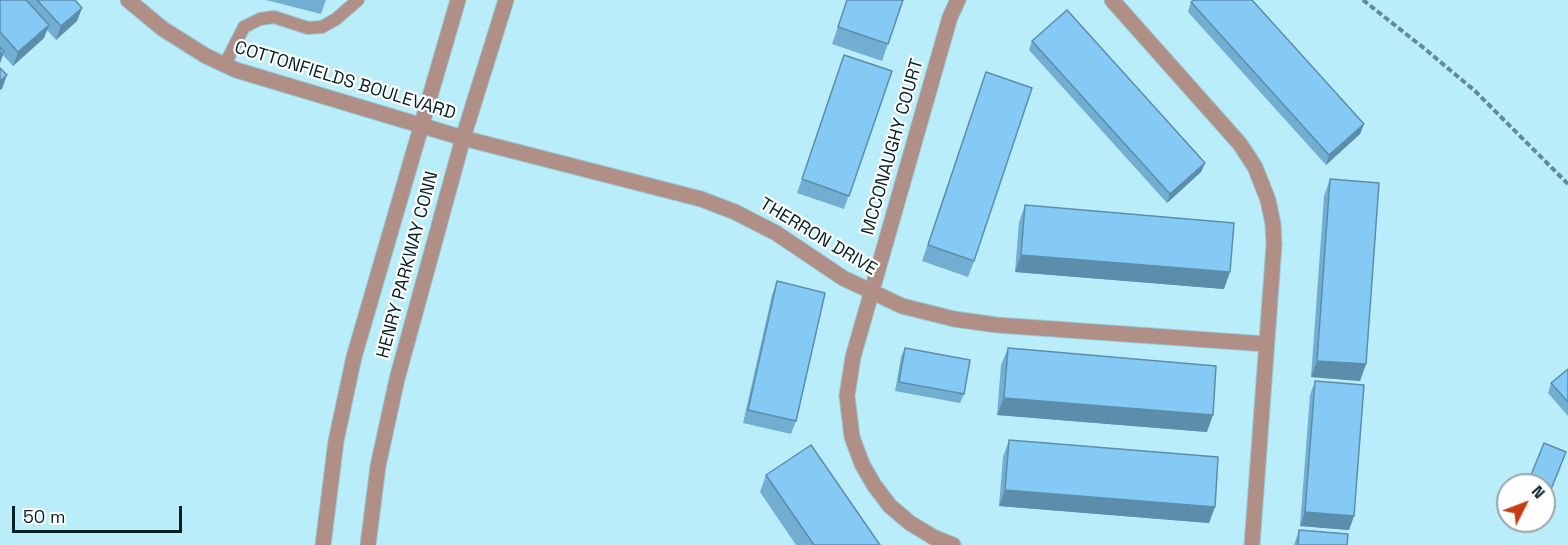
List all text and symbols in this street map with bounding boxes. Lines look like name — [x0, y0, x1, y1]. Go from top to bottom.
street label: COTTONFIELDS BOULEVARD — [232, 37, 458, 125]
street label: MCCONAUGHY COURT — [857, 56, 929, 238]
street label: HENRY PARKWAY CONN — [373, 169, 443, 361]
street label: THERRON DRIVE — [756, 194, 880, 280]
north arrow — [1496, 473, 1556, 533]
text: N — [1527, 481, 1550, 503]
scale bar — [15, 494, 184, 532]
text: 50 m — [23, 505, 65, 528]

